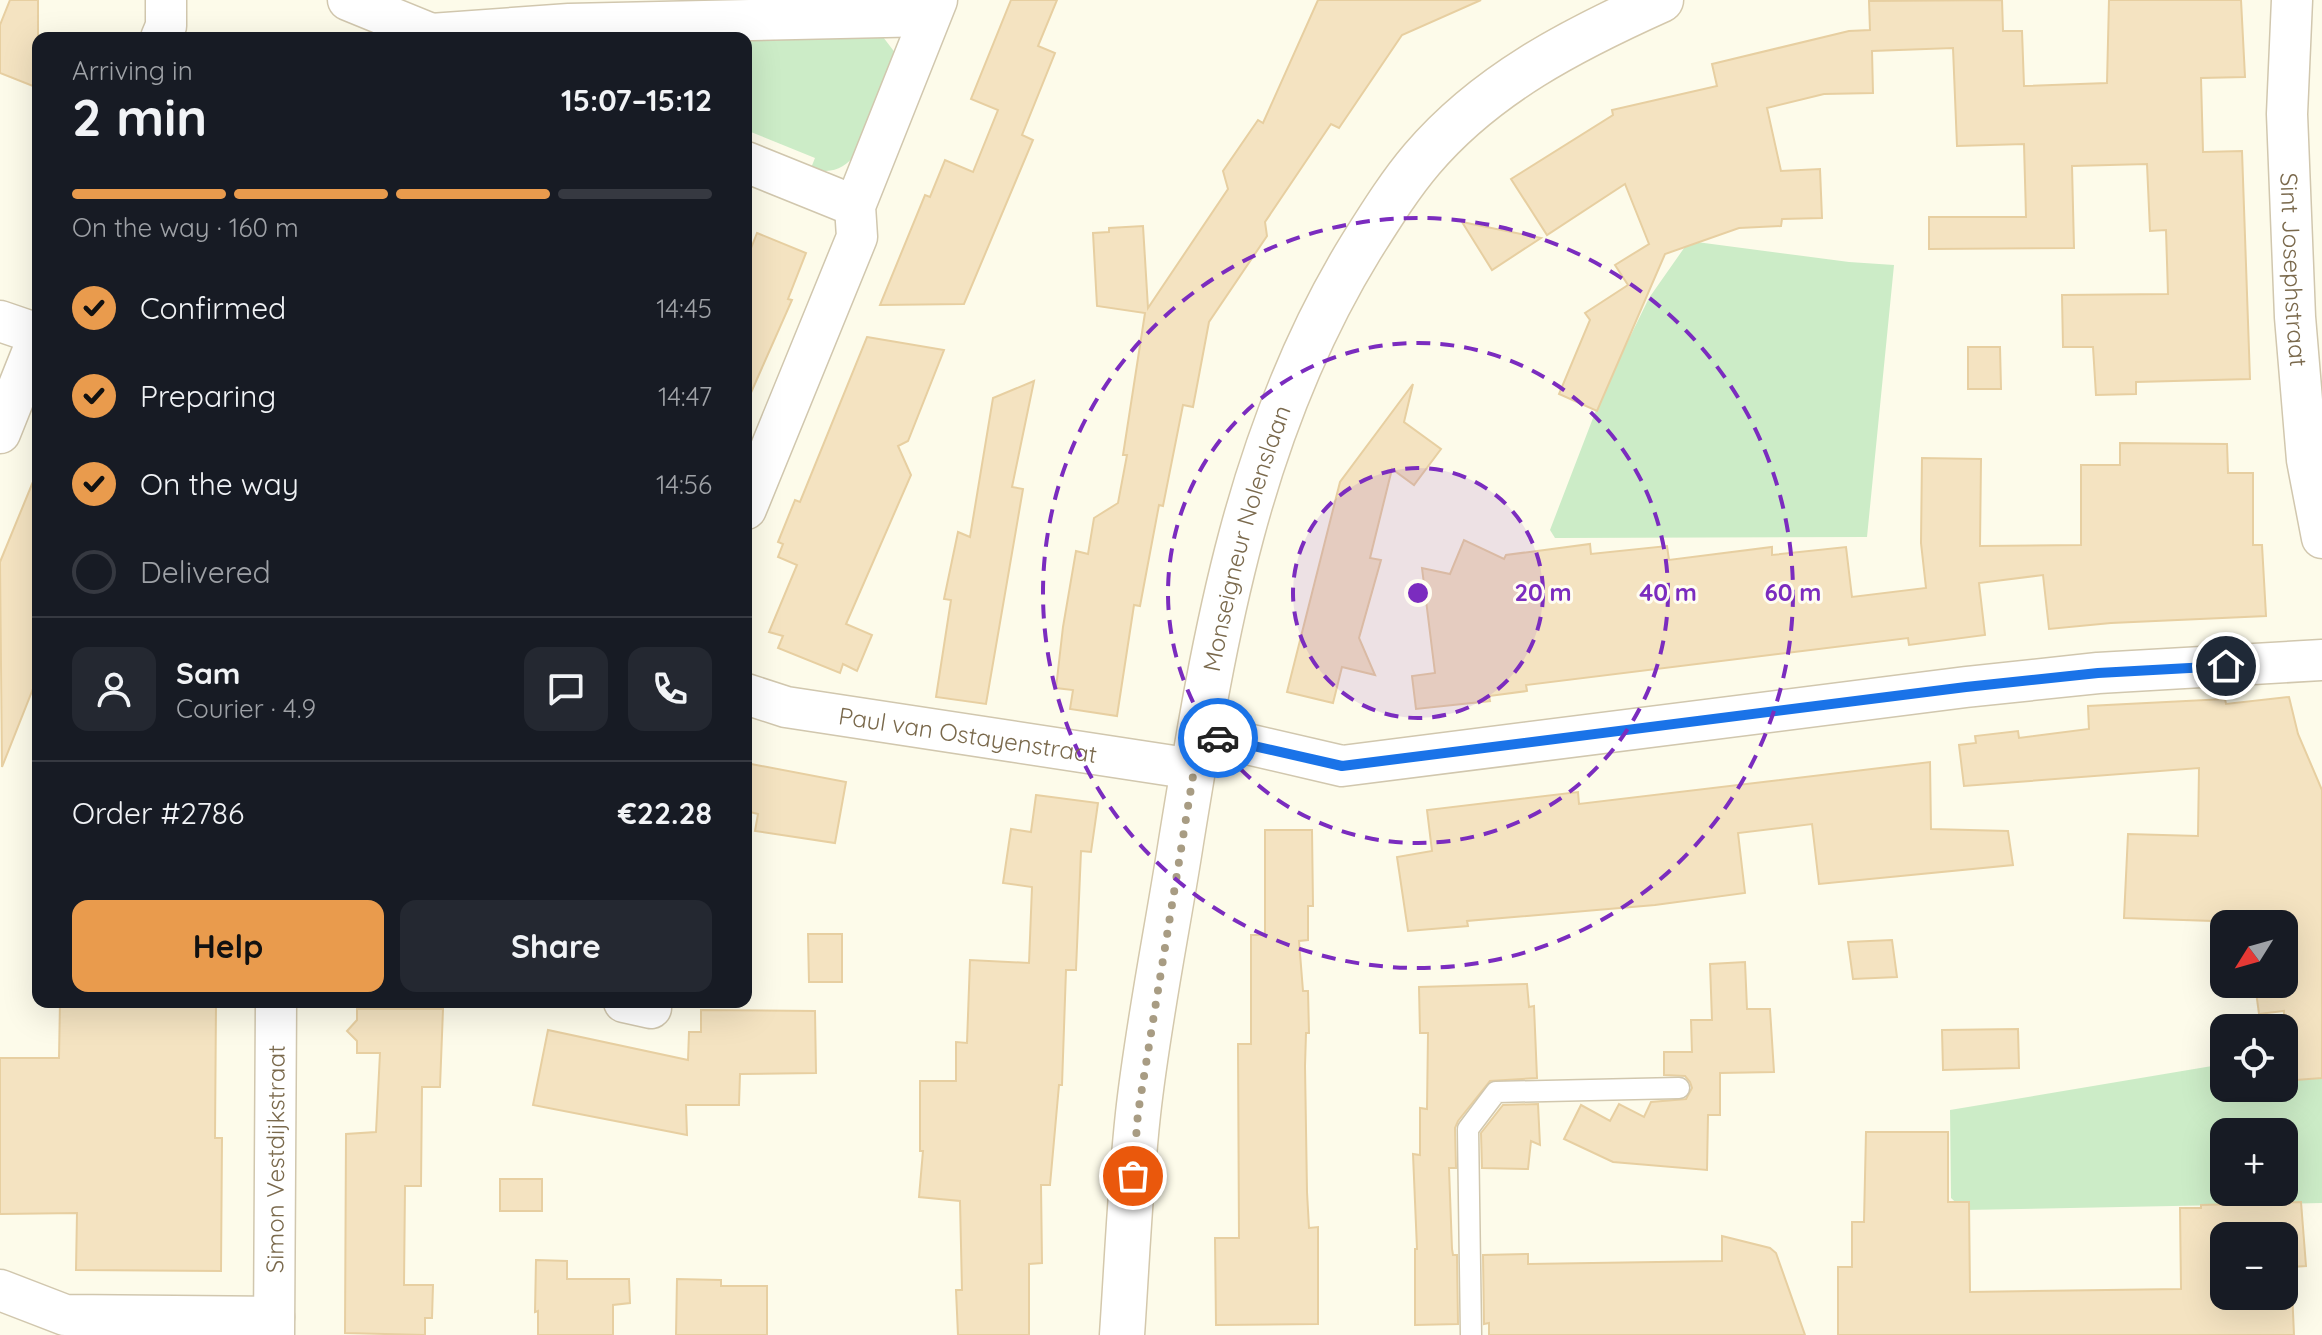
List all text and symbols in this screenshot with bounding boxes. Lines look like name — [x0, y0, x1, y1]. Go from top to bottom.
text: Arriving in — [72, 54, 193, 87]
text: 15:07–15:12 — [561, 81, 712, 119]
text: 2 min — [72, 84, 207, 149]
street label: Sint Josephstraat — [2274, 172, 2314, 368]
text: On the way · 160 m — [72, 211, 299, 244]
icon: check — [72, 286, 116, 330]
text: Confirmed — [140, 289, 286, 327]
text: 14:45 — [656, 292, 712, 325]
icon: check — [72, 374, 116, 418]
text: Preparing — [140, 377, 276, 415]
text: 14:47 — [658, 380, 712, 413]
street label: Monseigneur Nolenslaan — [1196, 401, 1297, 674]
icon: check — [72, 462, 116, 506]
text: On the way — [140, 465, 299, 503]
text: 14:56 — [656, 468, 712, 501]
text: Delivered — [140, 553, 271, 591]
text: 20 m — [1514, 577, 1572, 607]
text: 40 m — [1639, 577, 1697, 607]
text: 60 m — [1765, 577, 1821, 607]
centre of rings — [1404, 579, 1432, 607]
pin — [2192, 632, 2260, 700]
icon: home — [2204, 644, 2248, 688]
button: person — [72, 647, 156, 731]
button: chat — [524, 647, 608, 731]
button: phone — [628, 647, 712, 731]
text: Sam — [176, 654, 240, 692]
text: Courier · 4.9 — [176, 692, 316, 725]
courier — [1178, 698, 1258, 778]
street label: Paul van Ostayenstraat — [837, 700, 1099, 769]
icon: car — [1196, 716, 1240, 760]
text: Order #2786 — [72, 794, 244, 832]
text: €22.28 — [618, 794, 712, 832]
button: Help — [72, 900, 384, 992]
button: Share — [400, 900, 712, 992]
north arrow — [2210, 910, 2298, 998]
map controls — [2210, 910, 2298, 1310]
button: locate — [2210, 1014, 2298, 1102]
street label: Simon Vestdijkstraat — [259, 1045, 291, 1273]
button: + — [2210, 1118, 2298, 1206]
pin — [1099, 1142, 1167, 1210]
icon: bag — [1111, 1154, 1155, 1198]
button: − — [2210, 1222, 2298, 1310]

